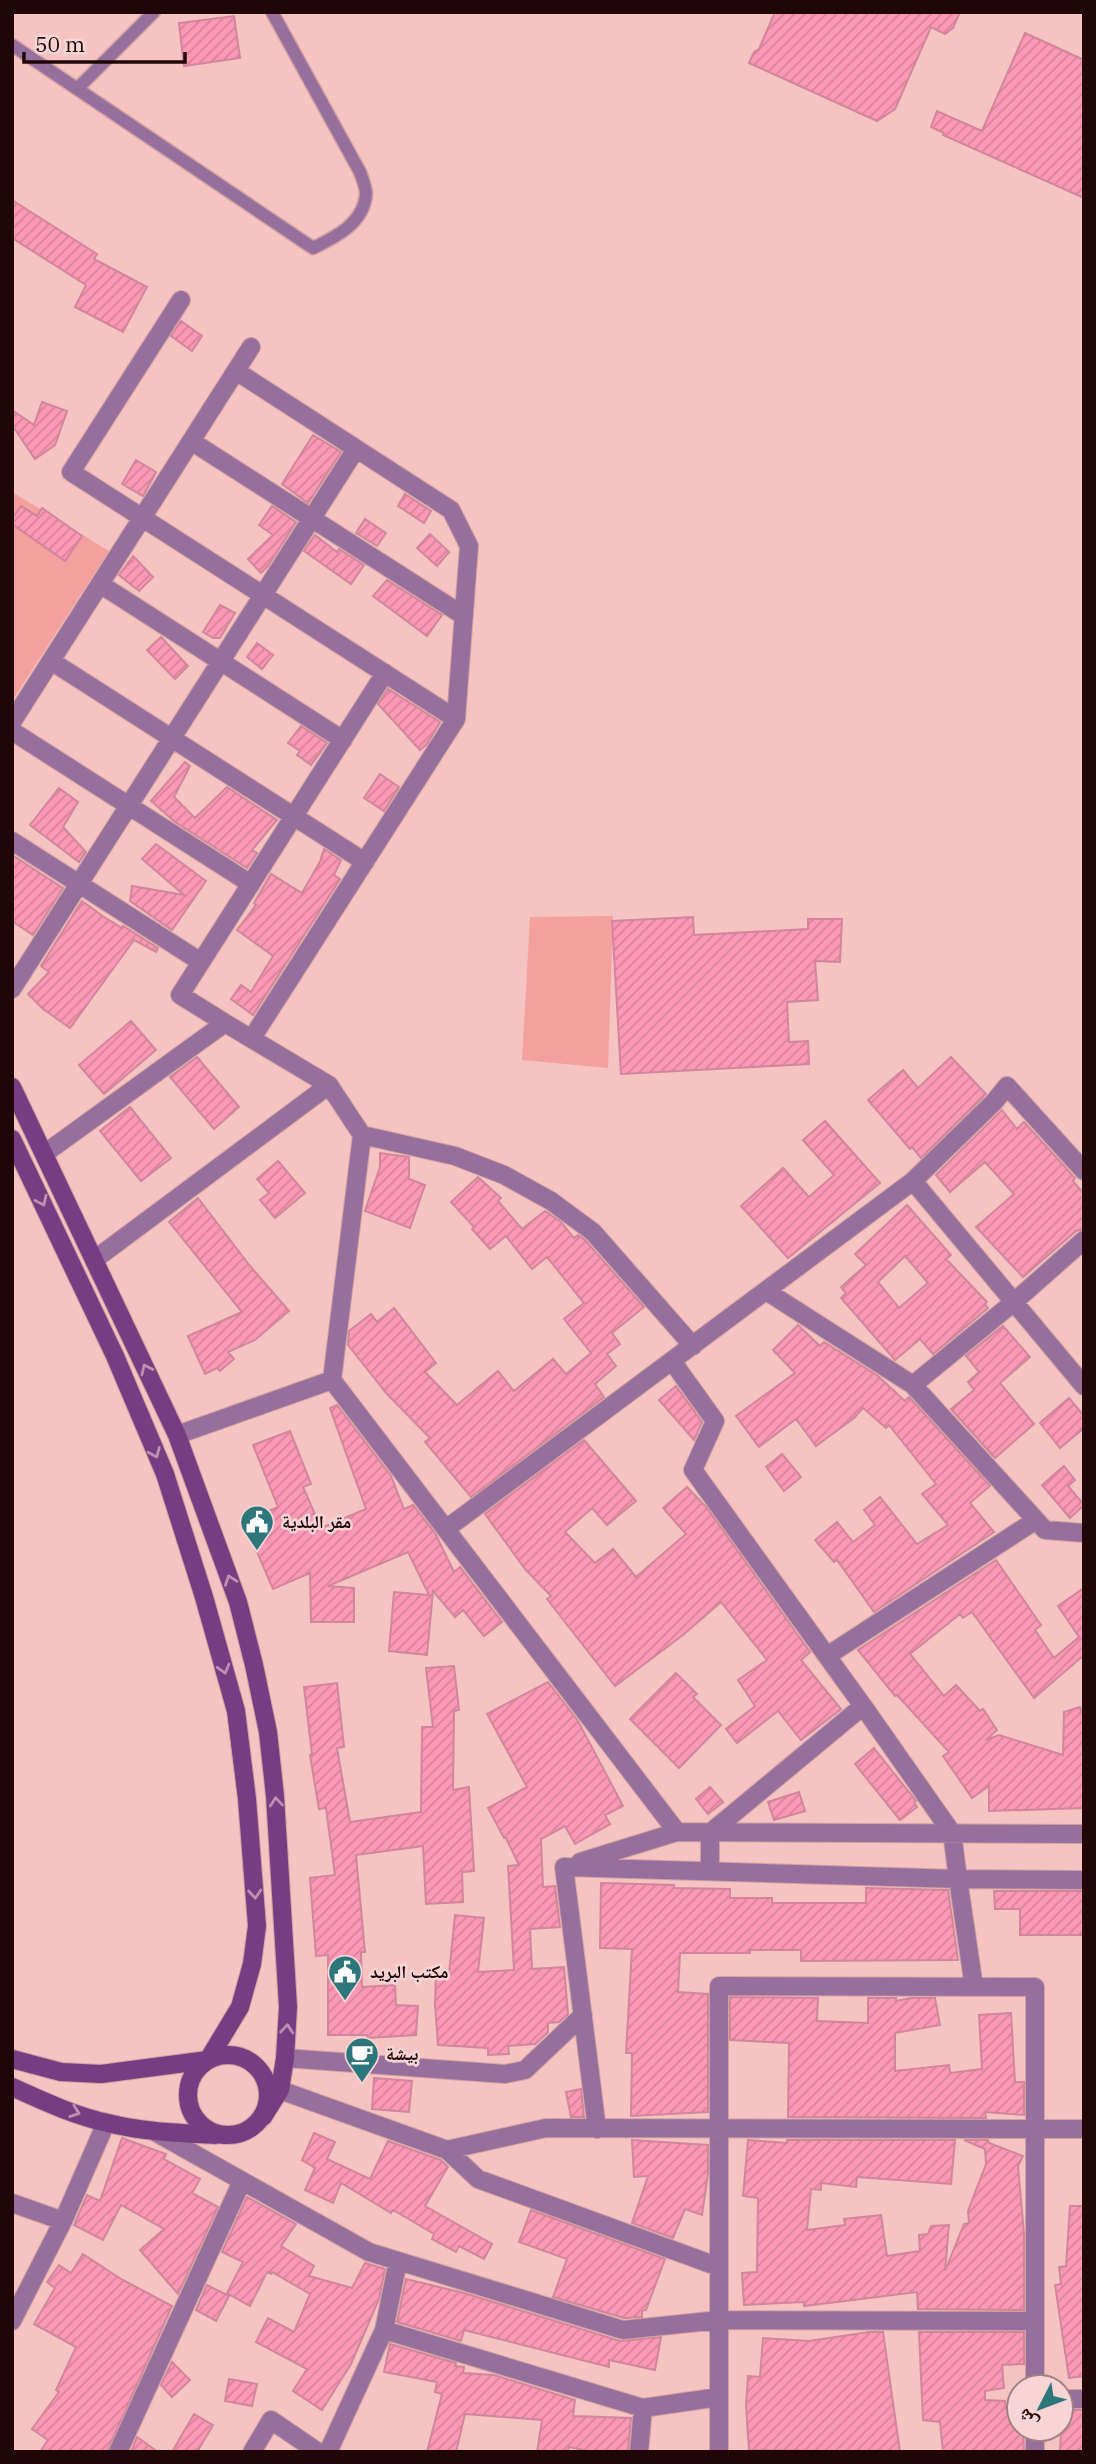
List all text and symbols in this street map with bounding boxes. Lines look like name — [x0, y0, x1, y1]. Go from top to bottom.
scale bar — [24, 21, 186, 65]
text: 50 m — [35, 30, 85, 58]
one-way arrow — [33, 1194, 47, 1206]
one-way arrow — [140, 1364, 154, 1376]
one-way arrow — [147, 1446, 161, 1458]
public building icon: مقر البلدية — [238, 1503, 276, 1552]
place label: مقر البلدية — [282, 1510, 351, 1533]
one-way arrow — [224, 1574, 238, 1586]
one-way arrow — [216, 1663, 231, 1675]
one-way arrow — [269, 1796, 284, 1807]
one-way arrow — [247, 1889, 262, 1900]
public building icon: مكتب البريد — [326, 1953, 364, 2002]
place label: مكتب البريد — [370, 1960, 449, 1983]
one-way arrow — [279, 2023, 294, 2034]
cafe icon: بيشة — [343, 2035, 381, 2084]
place label: بيشة — [386, 2042, 418, 2065]
one-way arrow — [69, 2104, 81, 2118]
north arrow — [1005, 2373, 1075, 2443]
text: ش — [1012, 2404, 1043, 2435]

